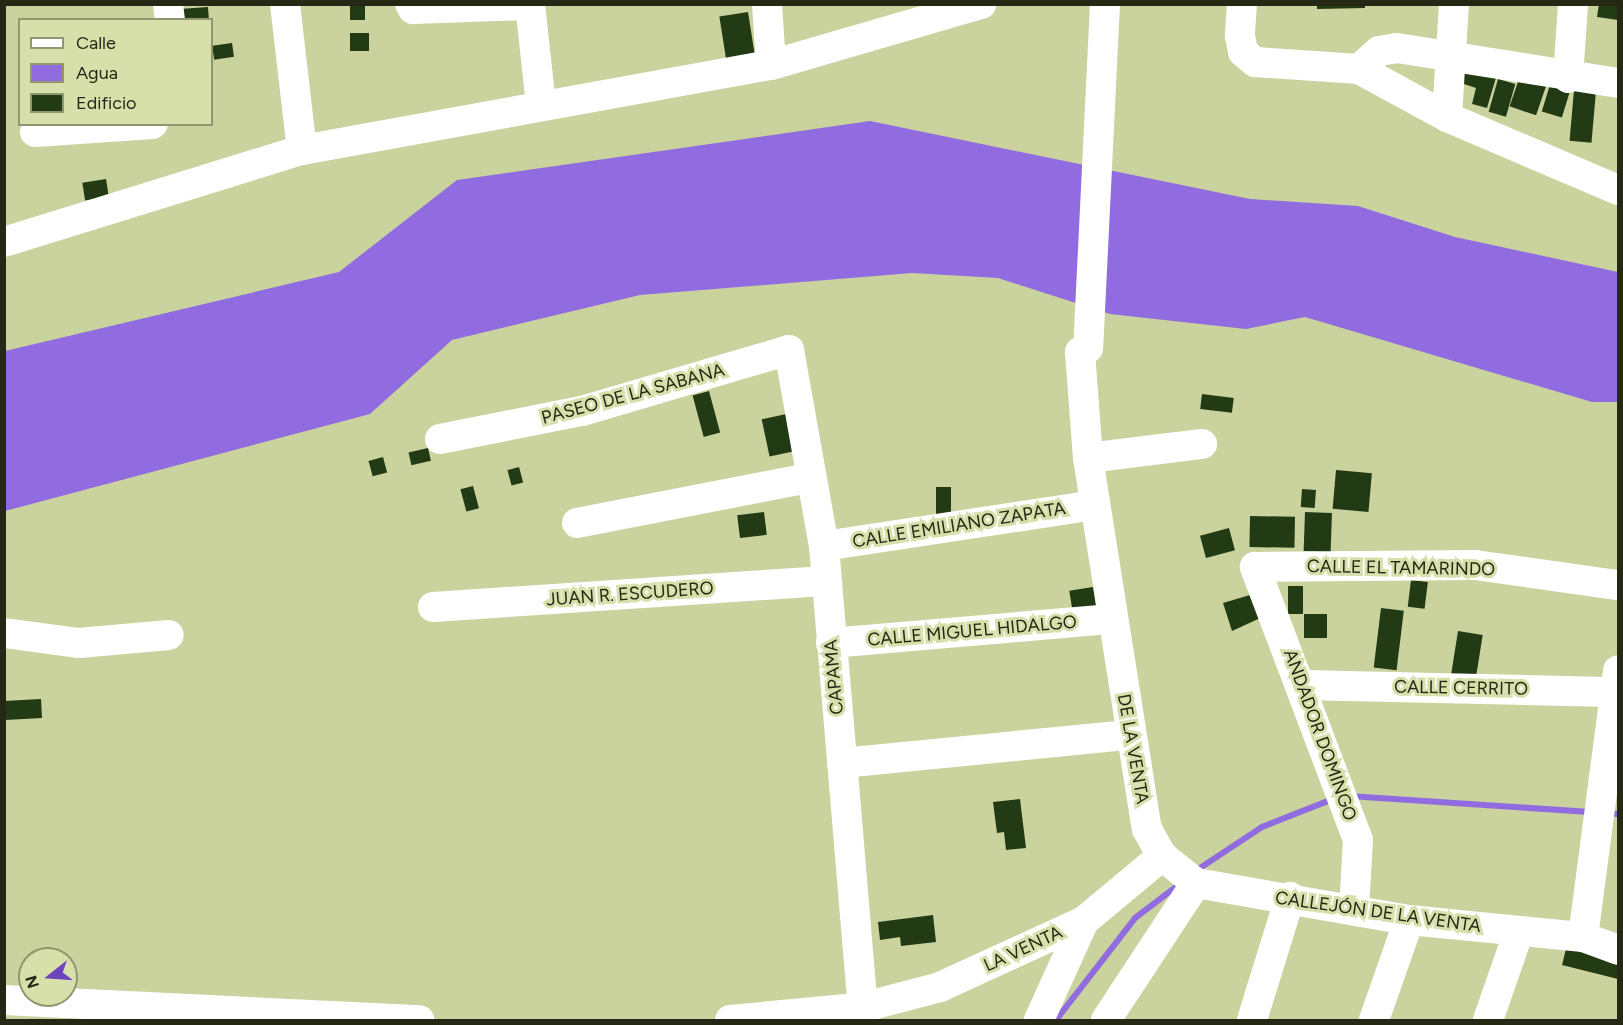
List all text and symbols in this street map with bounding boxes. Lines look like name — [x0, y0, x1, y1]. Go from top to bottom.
legend — [18, 18, 213, 126]
text: Calle — [76, 32, 116, 54]
text: Agua — [76, 62, 118, 84]
text: Edificio — [76, 92, 137, 114]
street label: PASEO DE LA SABANA — [539, 359, 727, 429]
street label: CALLE EMILIANO ZAPATA — [851, 497, 1067, 553]
street label: CALLE EL TAMARINDO — [1307, 556, 1495, 580]
street label: JUAN R. ESCUDERO — [546, 577, 714, 611]
street label: CALLE MIGUEL HIDALGO — [866, 611, 1078, 651]
street label: CAPAMA — [820, 639, 848, 715]
street label: ANDADOR DOMINGO — [1279, 646, 1361, 824]
street label: CALLE CERRITO — [1394, 676, 1528, 700]
street label: DE LA VENTA — [1113, 692, 1153, 806]
street label: CALLEJÓN DE LA VENTA — [1274, 887, 1482, 937]
street label: LA VENTA — [980, 921, 1066, 977]
north arrow — [18, 947, 78, 1007]
text: N — [21, 973, 43, 991]

